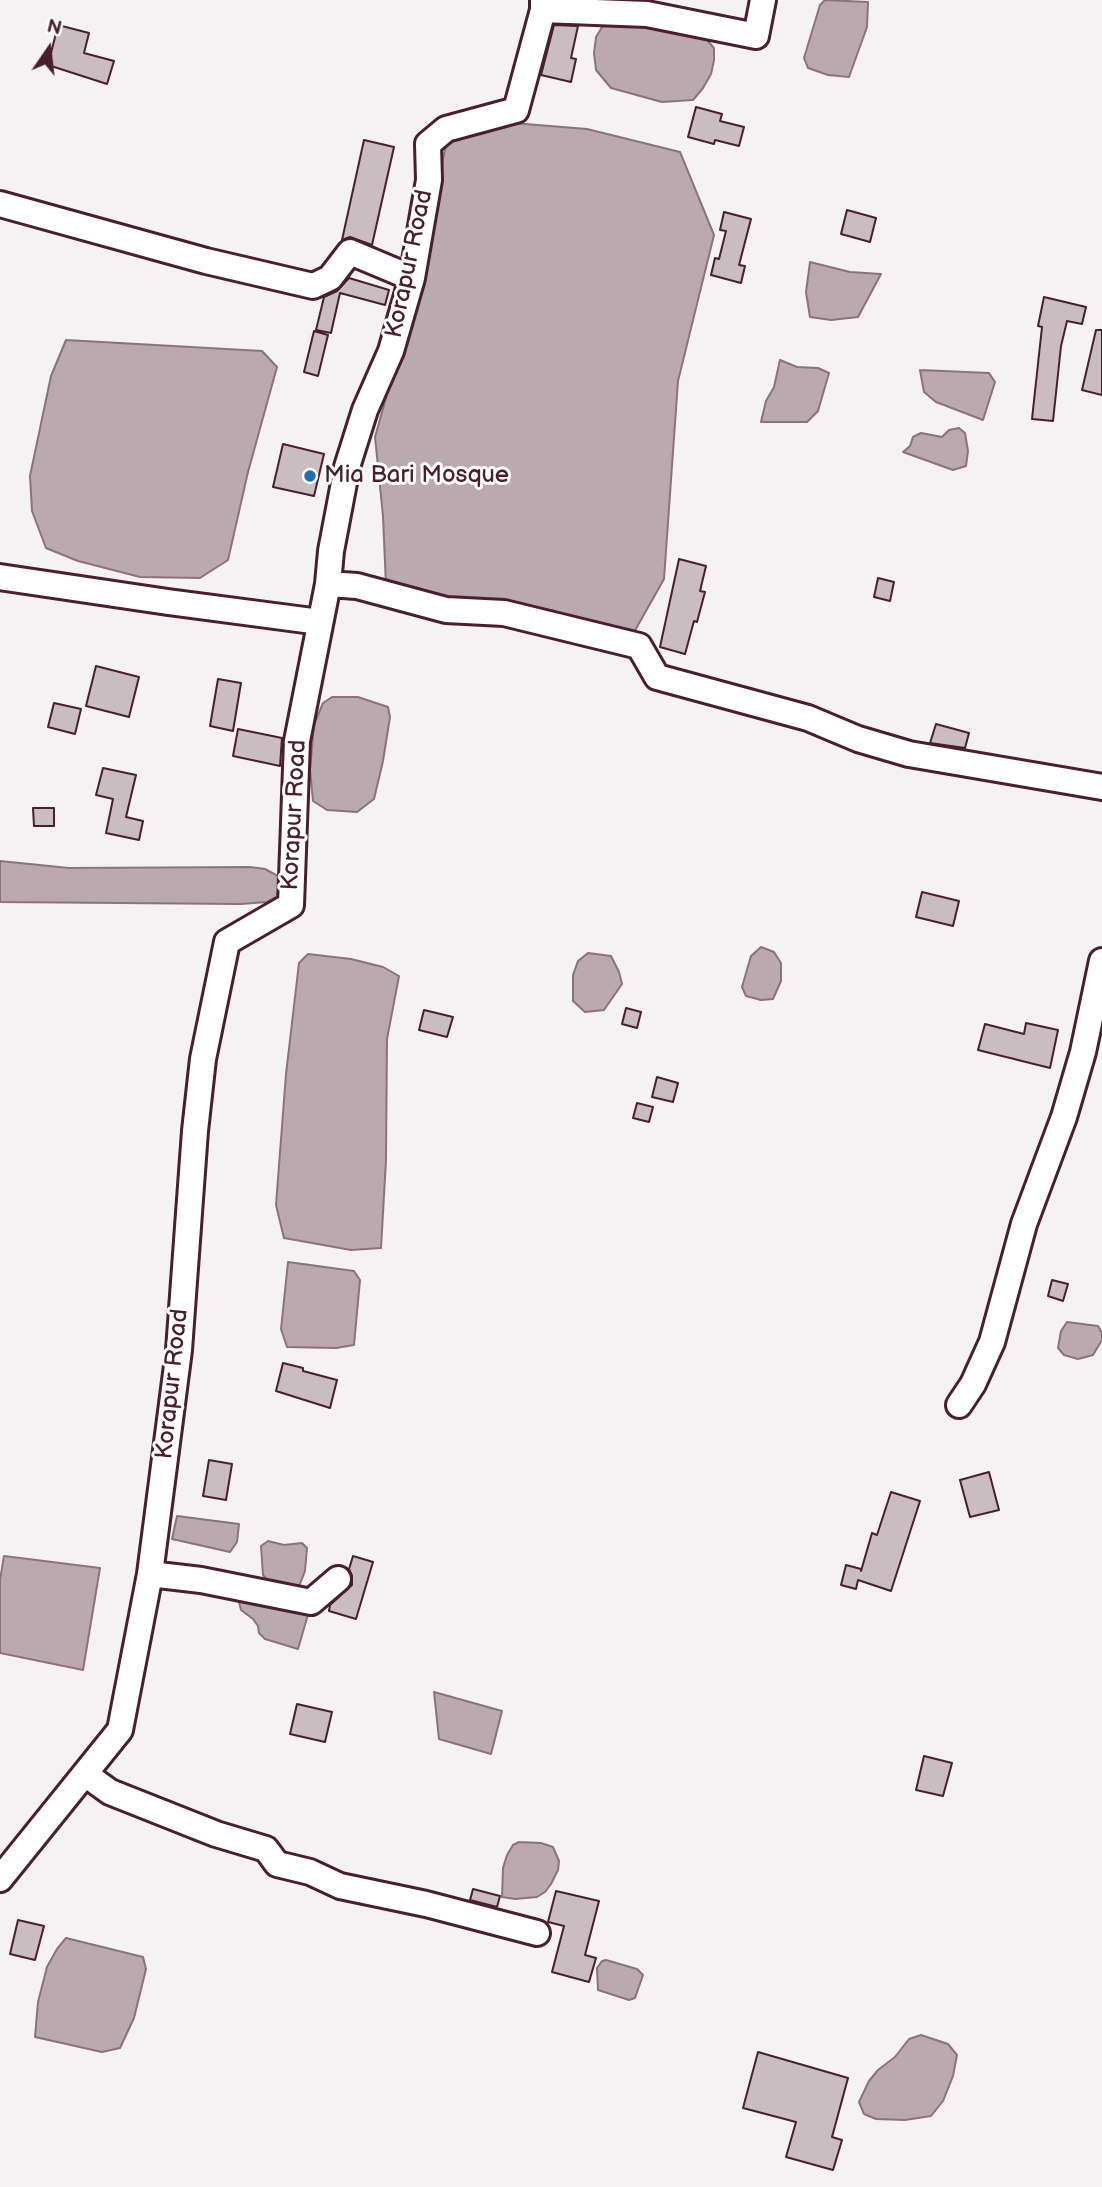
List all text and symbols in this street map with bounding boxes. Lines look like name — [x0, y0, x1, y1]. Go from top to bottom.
north arrow — [14, 14, 84, 84]
text: N — [44, 15, 64, 41]
street label: Korapur Road — [380, 187, 440, 341]
place label: Mia Bari Mosque — [324, 462, 509, 490]
marker: Mia Bari Mosque — [302, 468, 318, 484]
street label: Korapur Road — [277, 739, 313, 891]
street label: Korapur Road — [151, 1307, 195, 1461]

